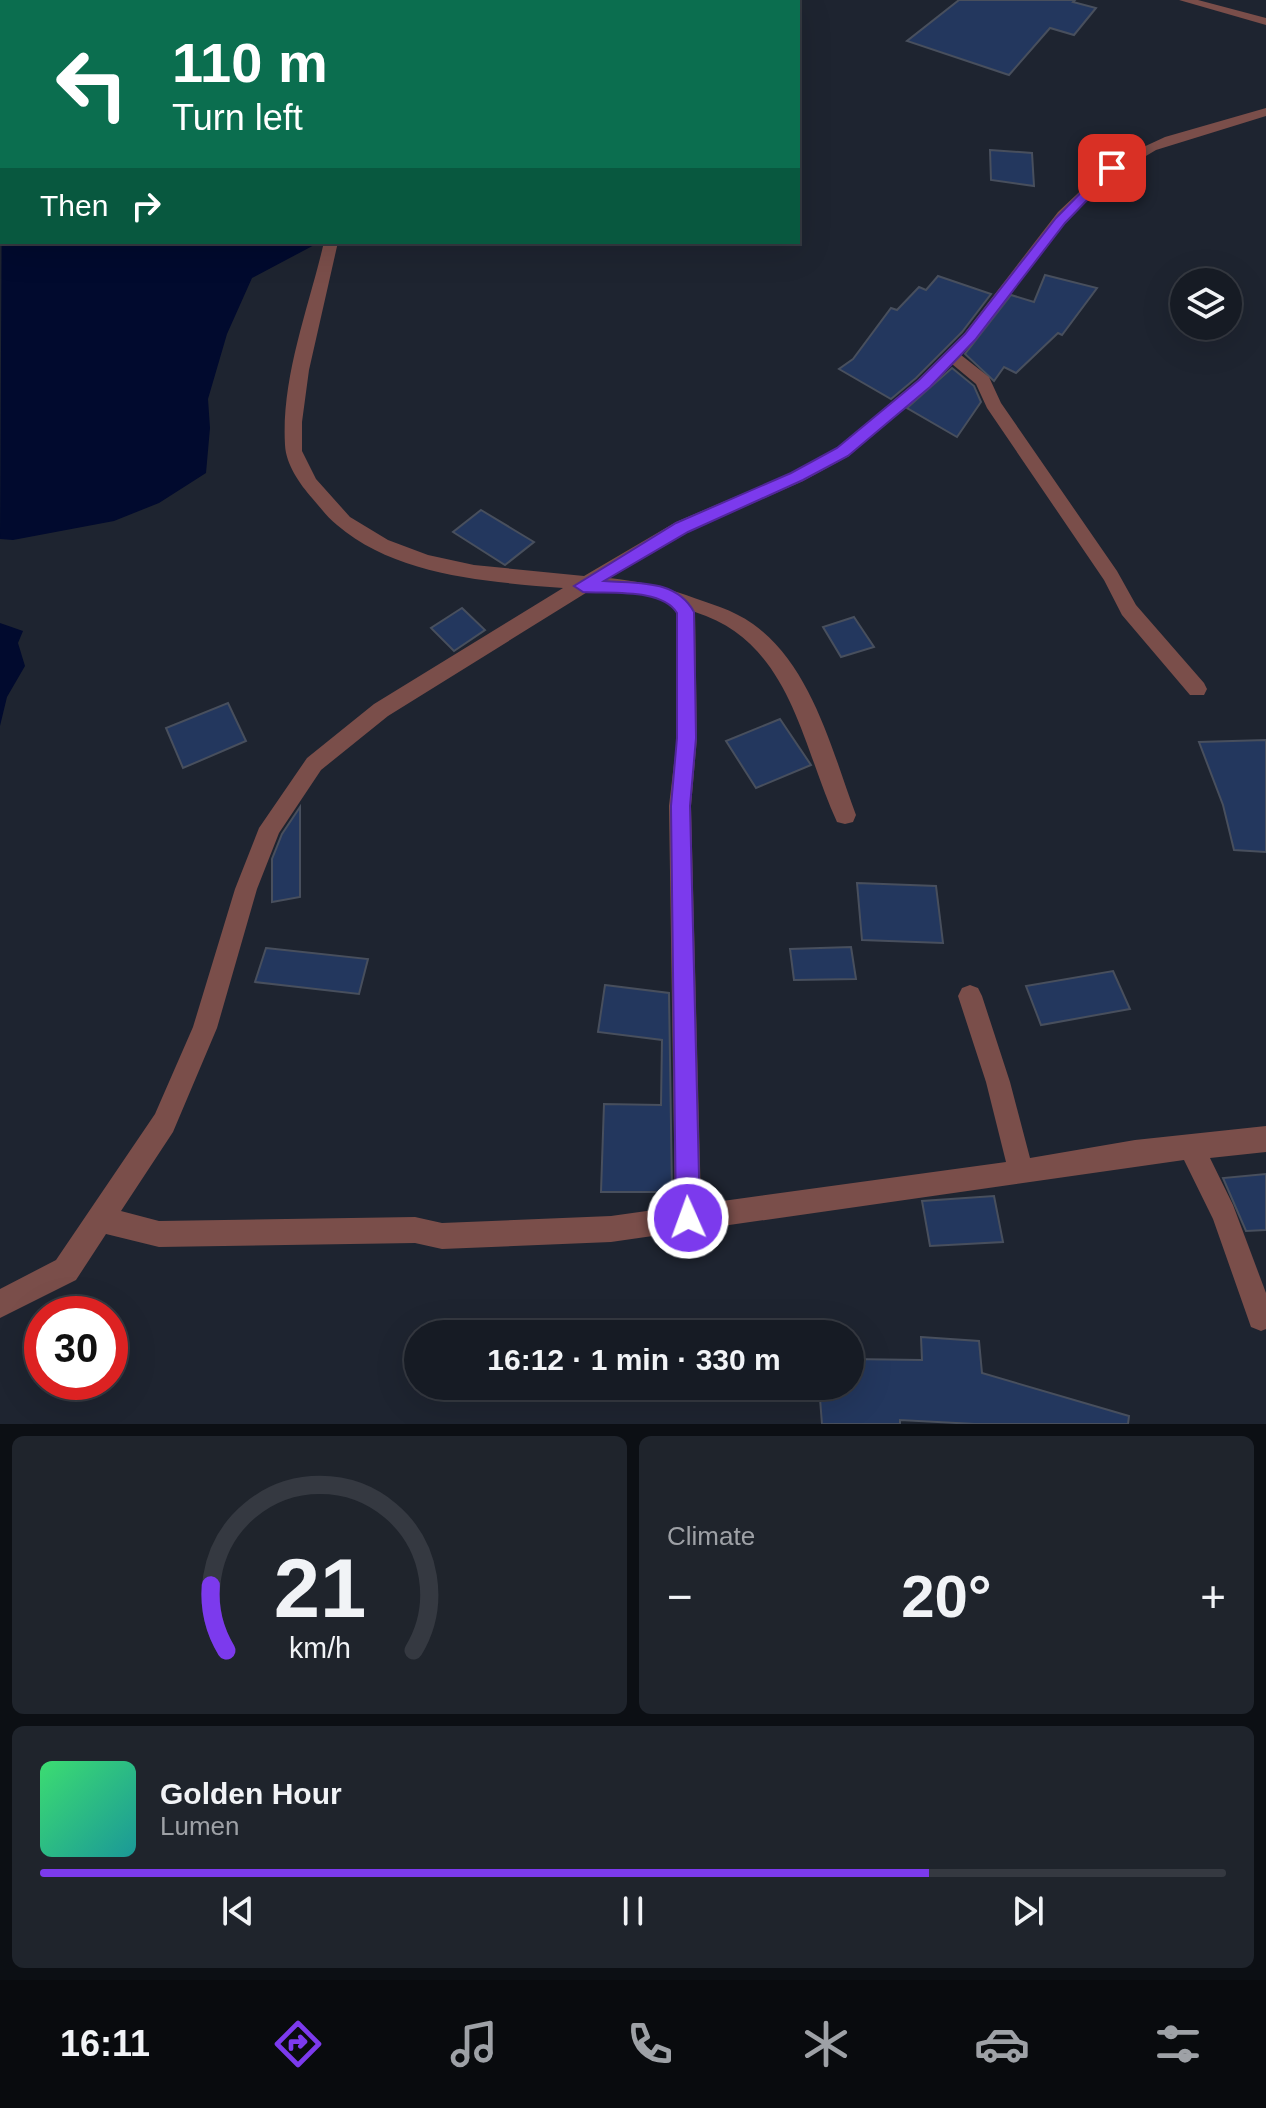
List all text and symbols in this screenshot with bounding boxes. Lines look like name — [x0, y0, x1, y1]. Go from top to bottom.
text: 110 m — [172, 31, 328, 94]
icon: left — [40, 32, 144, 136]
text: Turn left — [172, 97, 303, 138]
pin — [1078, 134, 1146, 202]
icon: arrive — [1090, 146, 1134, 190]
icon: right — [124, 184, 168, 228]
text: Then — [40, 189, 108, 222]
map controls — [1170, 268, 1242, 340]
button: layers — [1170, 268, 1242, 340]
position arrow — [646, 1176, 730, 1260]
speed limit sign: 30 — [24, 1296, 128, 1400]
text: 16:12 · 1 min · 330 m — [487, 1343, 781, 1376]
text: Climate — [667, 1521, 755, 1551]
text: 21 — [273, 1542, 366, 1635]
text: 20° — [901, 1563, 992, 1630]
text: − — [667, 1572, 693, 1621]
text: + — [1200, 1572, 1226, 1621]
text: km/h — [289, 1632, 350, 1664]
text: Golden Hour — [160, 1777, 342, 1810]
text: Lumen — [160, 1811, 240, 1841]
icon: previous — [216, 1889, 260, 1933]
icon: pause — [611, 1889, 655, 1933]
icon: next — [1006, 1889, 1050, 1933]
icon: directions — [270, 2016, 326, 2072]
icon: music — [446, 2016, 502, 2072]
icon: phone — [622, 2016, 678, 2072]
icon: climate — [798, 2016, 854, 2072]
icon: car — [974, 2016, 1030, 2072]
icon: filters — [1150, 2016, 1206, 2072]
text: 16:11 — [60, 2023, 150, 2064]

